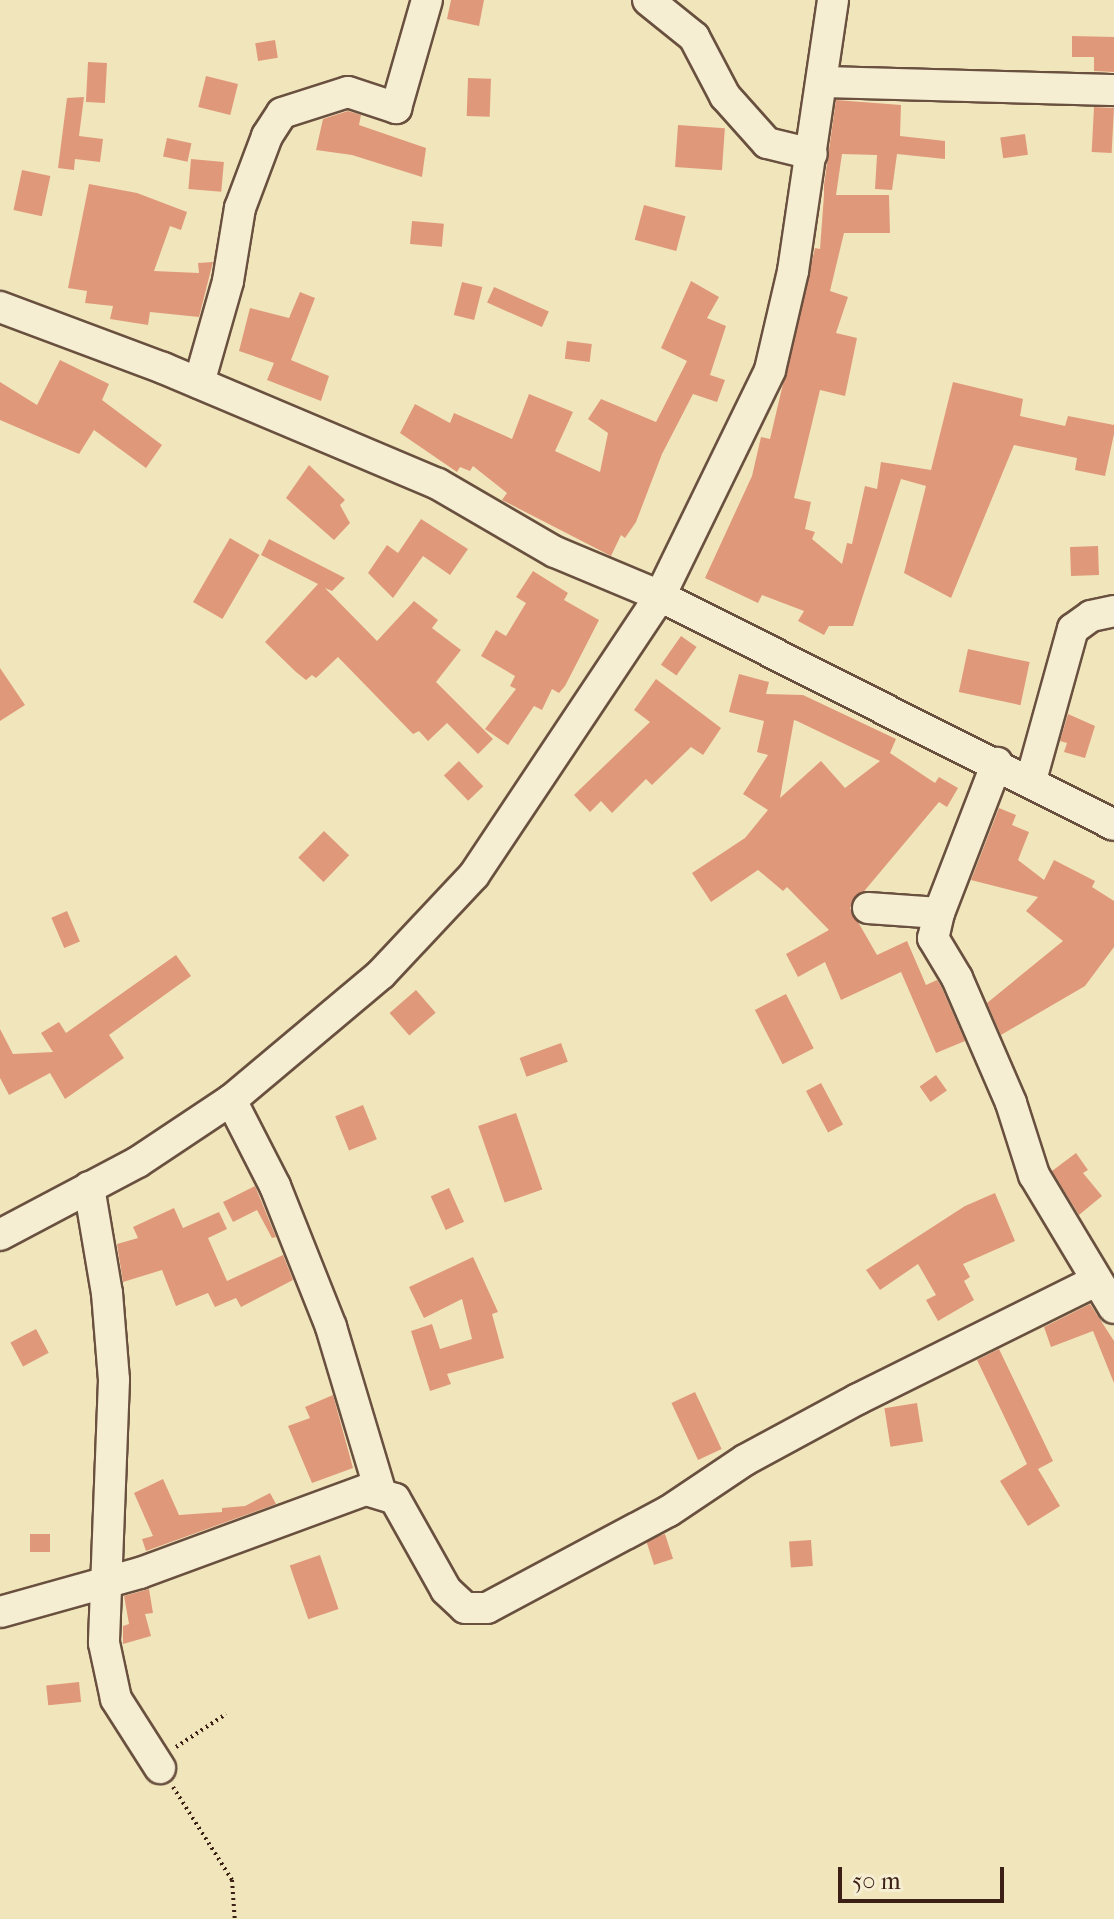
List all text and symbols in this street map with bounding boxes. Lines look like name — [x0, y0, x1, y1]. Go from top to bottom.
scale bar — [842, 1851, 1008, 1901]
text: 50 m — [852, 1867, 901, 1895]

